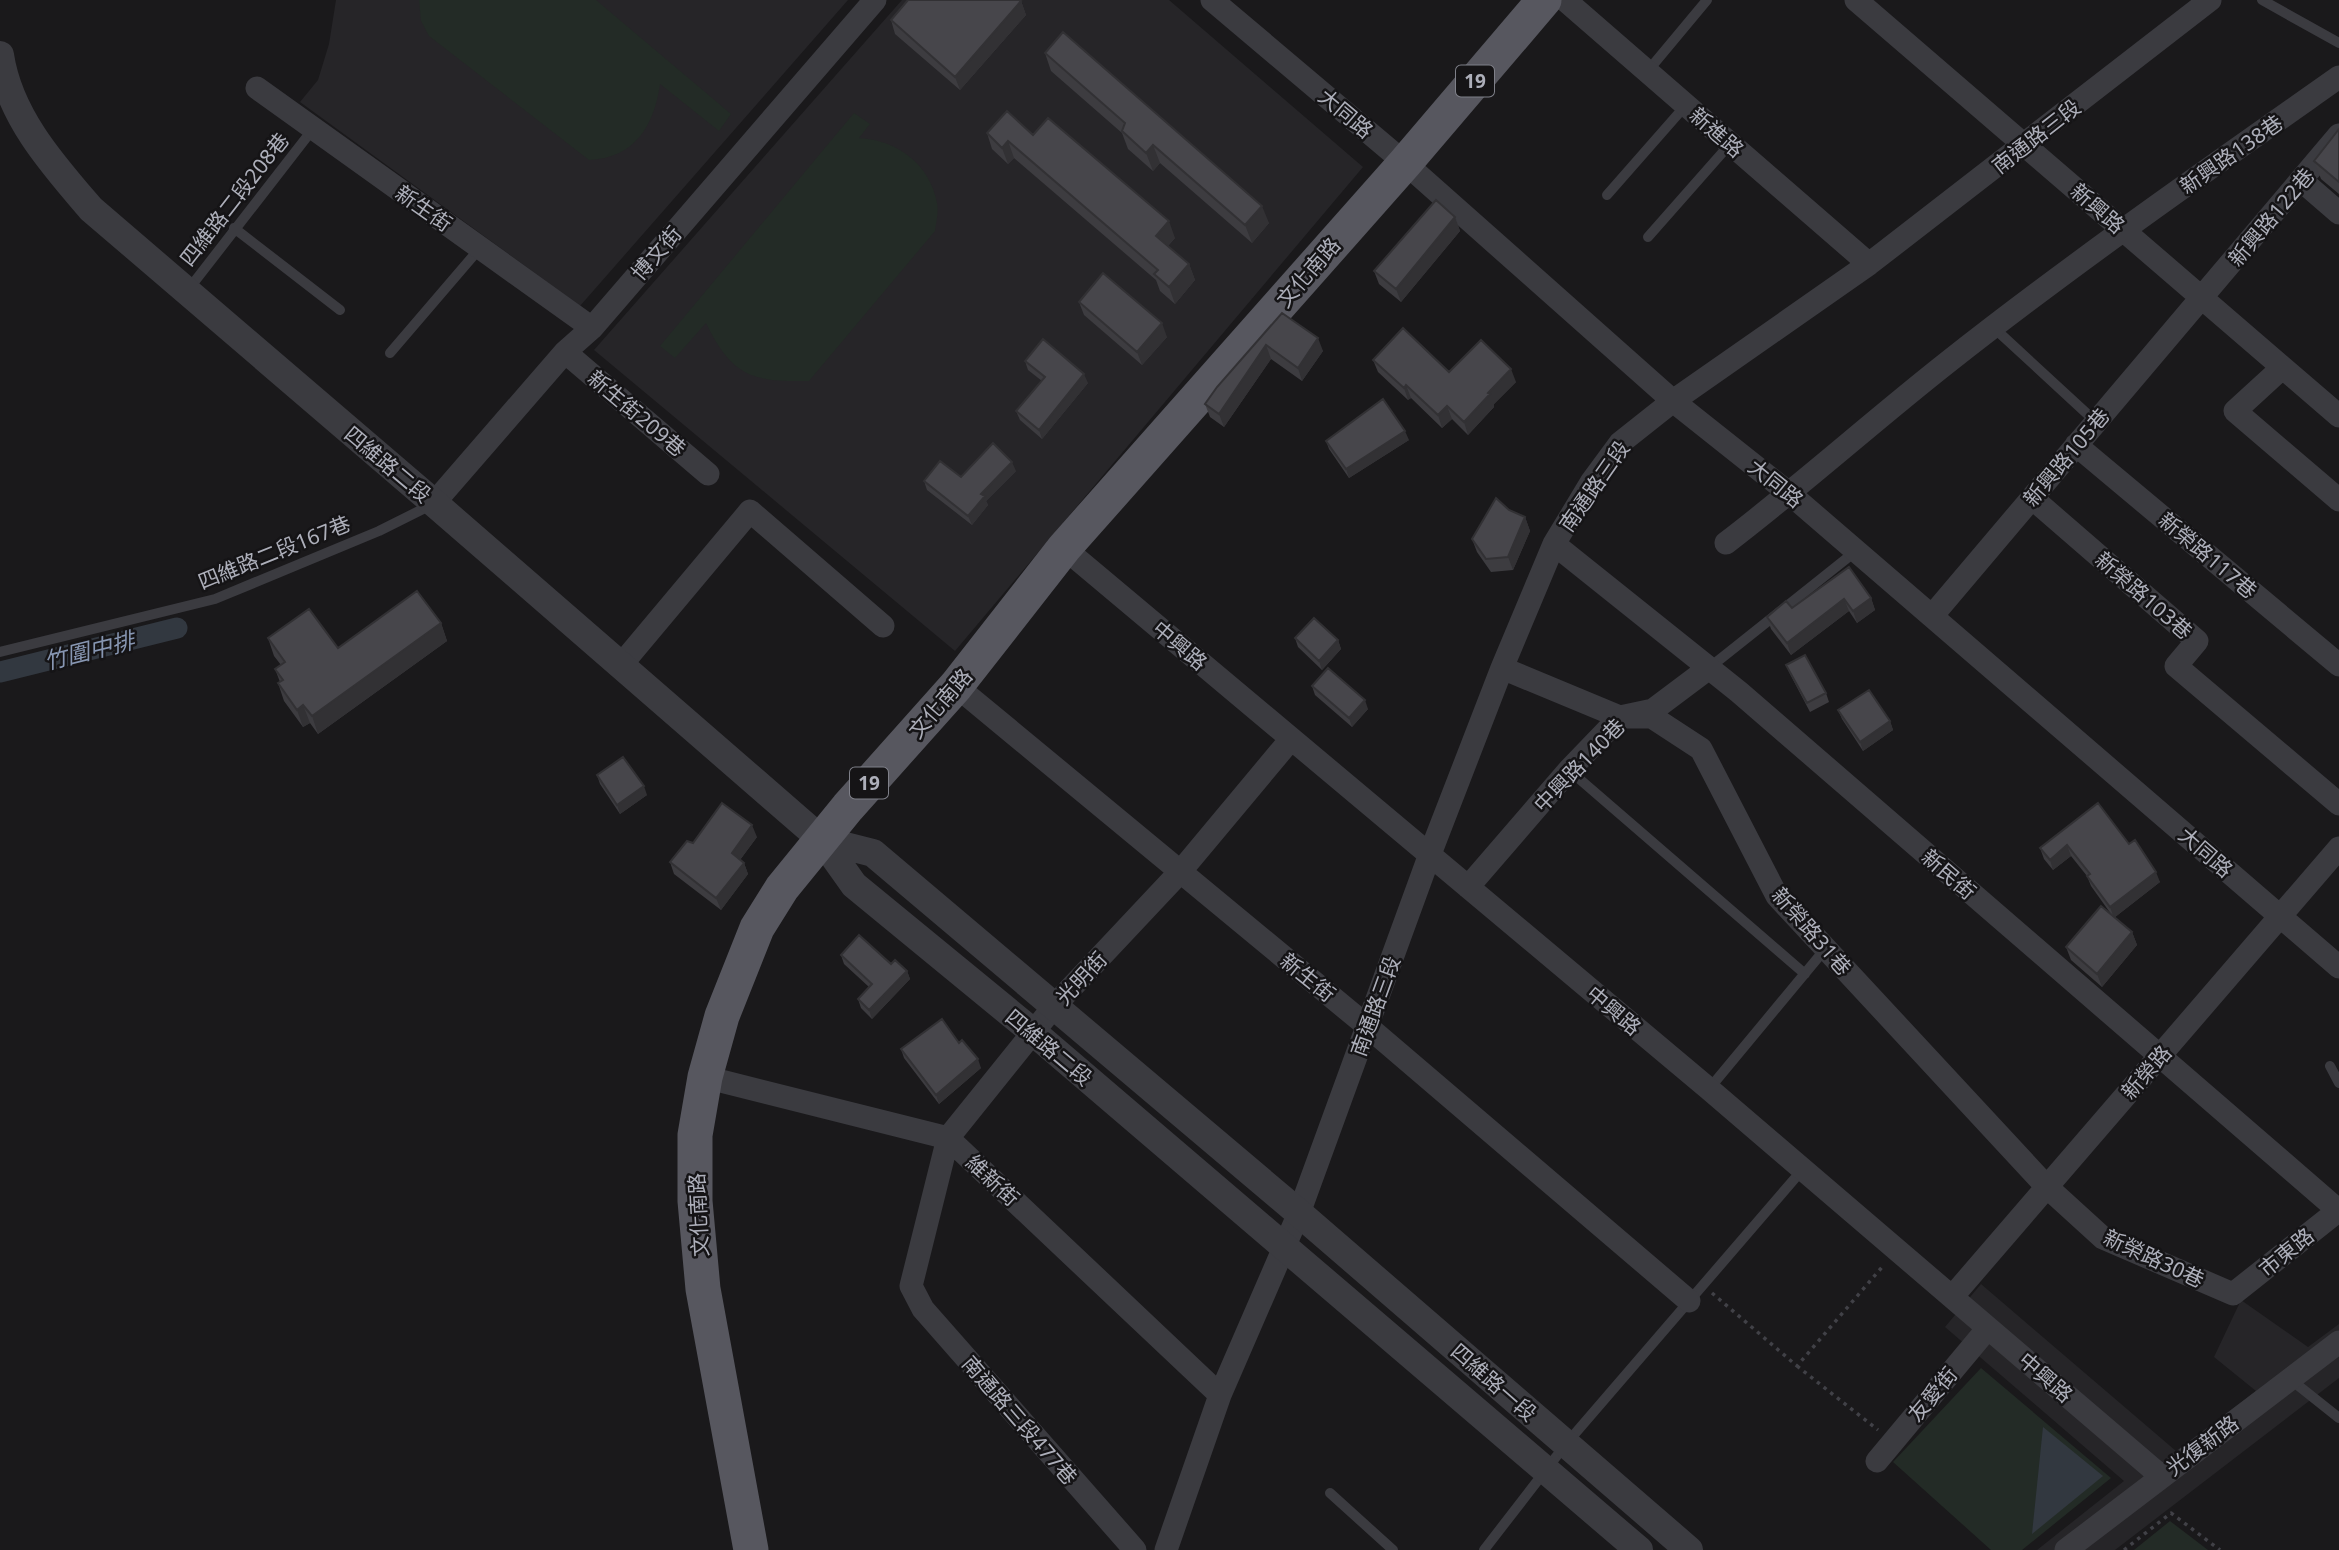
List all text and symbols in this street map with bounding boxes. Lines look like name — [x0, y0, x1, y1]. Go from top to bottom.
road number: 19 — [1456, 66, 1494, 96]
street label: 大同路 — [1313, 82, 1379, 144]
street label: 南通路三段 — [1986, 93, 2086, 179]
street label: 新進路 — [1684, 101, 1750, 163]
street label: 新興路138巷 — [2174, 108, 2288, 200]
street label: 四維路二段208巷 — [173, 127, 295, 271]
street label: 新興路122巷 — [2222, 162, 2320, 272]
street label: 新興路 — [2065, 177, 2131, 239]
street label: 新生街 — [390, 178, 458, 238]
street label: 博文街 — [625, 220, 687, 286]
street label: 文化南路 — [1270, 231, 1346, 313]
street label: 新生街209巷 — [582, 364, 692, 462]
street label: 新興路105巷 — [2017, 402, 2115, 512]
street label: 四維路二段 — [339, 420, 437, 508]
street label: 南通路三段 — [1552, 435, 1636, 537]
street label: 大同路 — [1743, 452, 1809, 514]
street label: 新榮路117巷 — [2153, 506, 2263, 604]
street label: 四維路二段167巷 — [194, 509, 354, 595]
street label: 新榮路103巷 — [2090, 545, 2198, 645]
street label: 中興路 — [1147, 614, 1213, 676]
water label: 竹圍中排 — [40, 623, 140, 677]
street label: 文化南路 — [902, 662, 978, 744]
street label: 中興路140巷 — [1527, 712, 1631, 818]
road number: 19 — [850, 768, 888, 798]
street label: 大同路 — [2173, 821, 2239, 883]
street label: 新民街 — [1916, 843, 1982, 905]
street label: 新榮路31巷 — [1766, 881, 1858, 981]
street label: 光明街 — [1049, 945, 1113, 1011]
street label: 新生街 — [1275, 946, 1341, 1008]
street label: 南通路三段 — [1344, 952, 1406, 1060]
street label: 中興路 — [1581, 979, 1647, 1041]
street label: 四維路二段 — [1000, 1003, 1098, 1091]
street label: 新榮路 — [2115, 1039, 2177, 1105]
street label: 維新街 — [960, 1148, 1026, 1212]
street label: 文化南路 — [682, 1172, 714, 1258]
street label: 市東路 — [2253, 1221, 2319, 1283]
street label: 新榮路30巷 — [2099, 1222, 2209, 1294]
street label: 四維路一段 — [1445, 1337, 1543, 1427]
street label: 中興路 — [2013, 1346, 2079, 1408]
street label: 南通路三段477巷 — [956, 1350, 1084, 1490]
street label: 友愛街 — [1901, 1361, 1963, 1427]
street label: 光復新路 — [2160, 1409, 2244, 1481]

